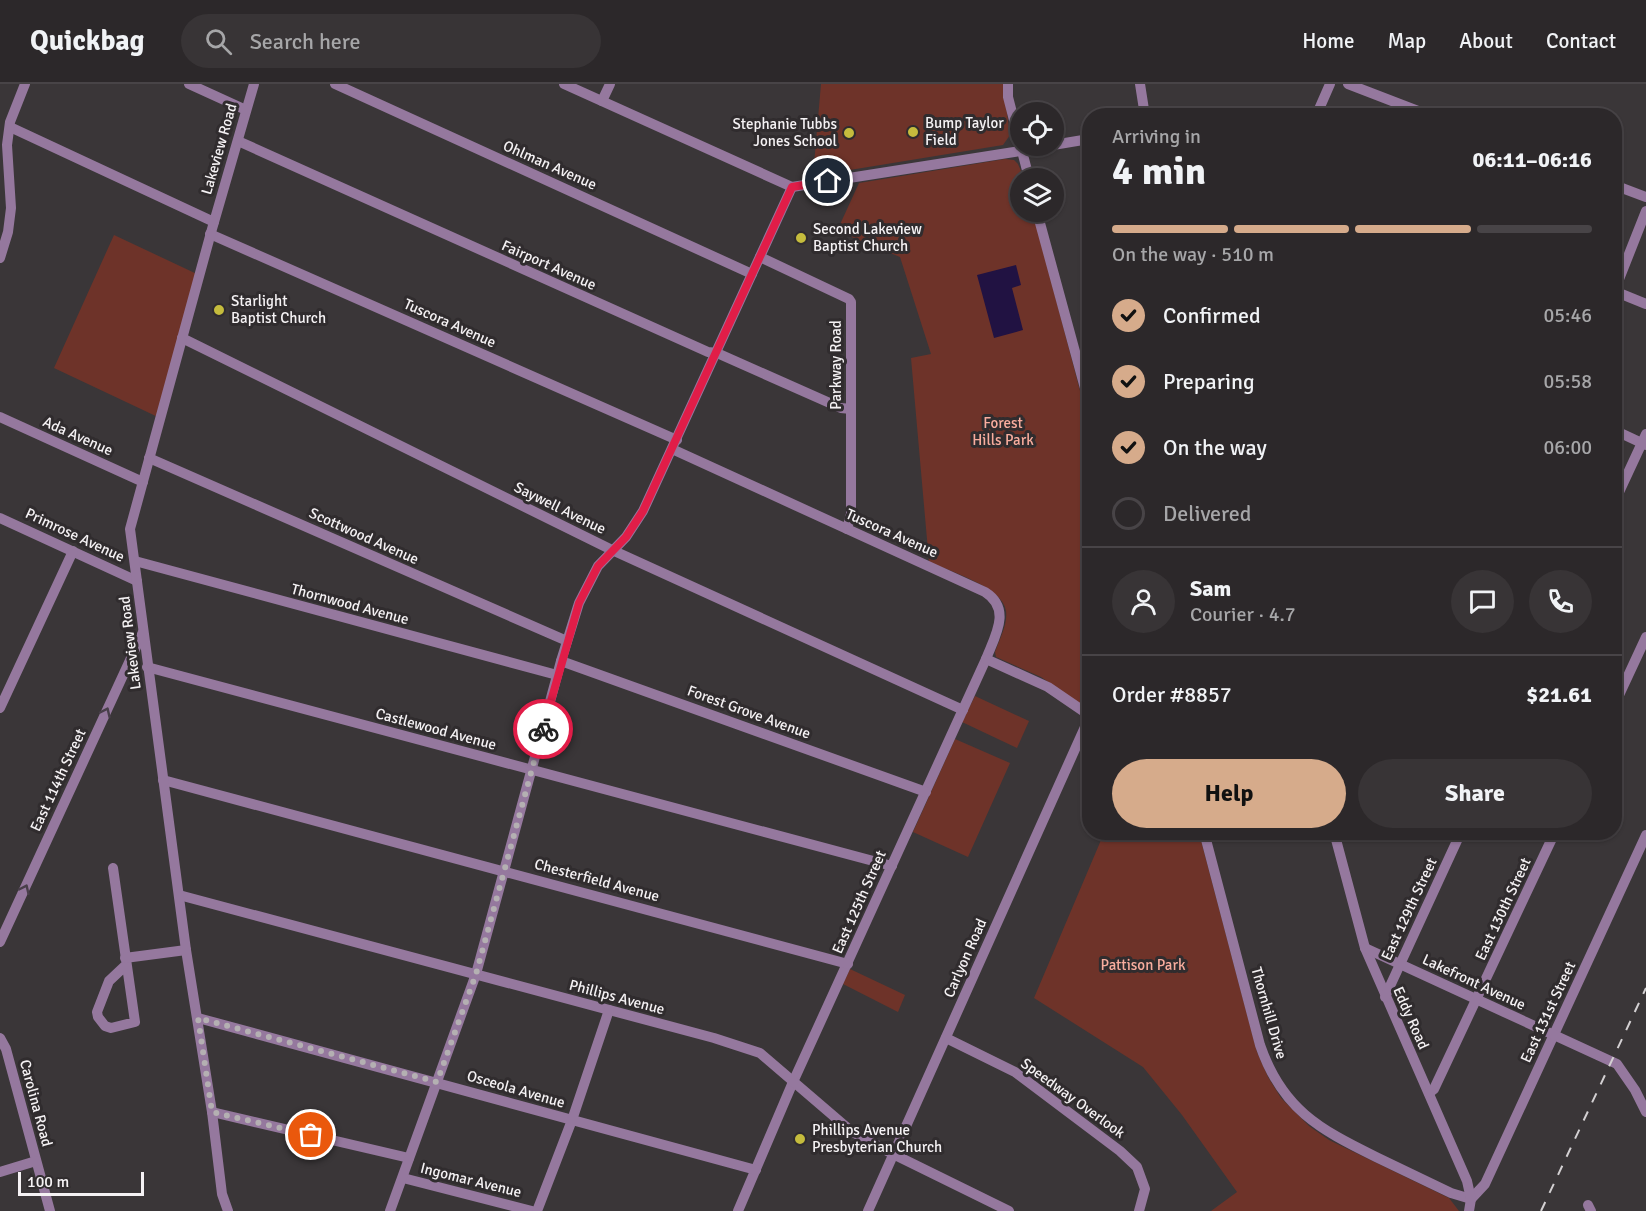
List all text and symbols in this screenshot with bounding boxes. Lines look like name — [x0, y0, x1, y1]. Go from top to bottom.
search box — [181, 14, 601, 68]
text: Quickbag — [30, 24, 145, 58]
icon: search — [202, 25, 235, 58]
text: Search here — [250, 28, 361, 55]
text: Home — [1302, 28, 1355, 54]
text: Map — [1388, 28, 1426, 54]
text: About — [1459, 28, 1513, 54]
text: Contact — [1546, 28, 1616, 54]
street label: Lakeview Road — [197, 101, 241, 197]
map controls — [1010, 102, 1064, 222]
button: locate — [1010, 102, 1064, 156]
place label: Bump Taylor Field — [925, 114, 1004, 149]
place label: Stephanie Tubbs Jones School — [733, 115, 837, 150]
text: Arriving in — [1112, 124, 1201, 149]
marker: Bump Taylor Field — [906, 125, 920, 139]
marker: Stephanie Tubbs Jones School — [842, 126, 856, 140]
street label: Ohlman Avenue — [500, 136, 600, 194]
text: 06:11–06:16 — [1473, 146, 1592, 173]
text: 4 min — [1112, 147, 1206, 195]
pin — [802, 155, 853, 206]
icon: home — [811, 164, 844, 197]
button: layers — [1010, 168, 1064, 222]
place label: Second Lakeview Baptist Church — [813, 220, 922, 255]
marker: Second Lakeview Baptist Church — [794, 231, 808, 245]
street label: Fairport Avenue — [499, 236, 599, 294]
text: On the way · 510 m — [1112, 242, 1274, 267]
place label: Starlight Baptist Church — [231, 292, 326, 327]
street label: Tuscora Avenue — [401, 295, 499, 351]
icon: check — [1112, 299, 1145, 332]
text: Confirmed — [1163, 302, 1261, 329]
marker: Starlight Baptist Church — [212, 303, 226, 317]
text: 05:46 — [1543, 303, 1592, 328]
street label: Parkway Road — [827, 320, 845, 410]
icon: check — [1112, 365, 1145, 398]
text: Preparing — [1163, 368, 1255, 395]
text: 05:58 — [1543, 369, 1592, 394]
street label: Ada Avenue — [40, 413, 116, 459]
park label: Forest Hills Park — [972, 414, 1034, 449]
icon: check — [1112, 431, 1145, 464]
text: On the way — [1163, 434, 1267, 461]
text: 06:00 — [1543, 435, 1592, 460]
street label: Saywell Avenue — [511, 478, 609, 538]
text: Delivered — [1163, 500, 1251, 527]
street label: Primrose Avenue — [23, 504, 127, 566]
street label: Scottwood Avenue — [306, 504, 422, 568]
street label: Tuscora Avenue — [843, 505, 941, 561]
button: person — [1112, 570, 1175, 633]
button: chat — [1451, 570, 1514, 633]
button: phone — [1529, 570, 1592, 633]
text: Sam — [1190, 575, 1231, 602]
street label: Thornwood Avenue — [289, 580, 411, 628]
street label: Lakeview Road — [115, 595, 145, 691]
text: Courier · 4.7 — [1190, 602, 1296, 627]
street label: Forest Grove Avenue — [685, 681, 813, 743]
text: Order #8857 — [1112, 681, 1232, 708]
text: $21.61 — [1526, 681, 1592, 708]
courier — [513, 699, 573, 759]
street label: Castlewood Avenue — [374, 704, 498, 754]
one-way arrow — [99, 707, 111, 718]
icon: bike — [527, 713, 560, 746]
street label: East 114th Street — [26, 726, 90, 834]
button: Help — [1112, 759, 1346, 828]
button: Share — [1358, 759, 1592, 828]
street label: East 125th Street — [828, 848, 890, 956]
street label: Chesterfield Avenue — [533, 855, 661, 905]
street label: East 129th Street — [1377, 855, 1441, 963]
street label: East 130th Street — [1471, 855, 1535, 963]
one-way arrow — [17, 884, 29, 895]
street label: Carlyon Road — [940, 916, 990, 1000]
street label: Lakefront Avenue — [1419, 950, 1529, 1014]
park label: Pattison Park — [1101, 956, 1186, 974]
street label: East 131st Street — [1517, 959, 1579, 1065]
street label: Thornhill Drive — [1247, 965, 1291, 1061]
street label: Phillips Avenue — [567, 976, 667, 1018]
street label: Eddy Road — [1389, 984, 1433, 1052]
street label: Speedway Overlook — [1017, 1054, 1129, 1142]
street label: Carolina Road — [16, 1058, 56, 1148]
street label: Osceola Avenue — [465, 1066, 567, 1112]
pin — [285, 1109, 336, 1160]
icon: bag — [294, 1118, 327, 1151]
place label: Phillips Avenue Presbyterian Church — [812, 1121, 942, 1156]
marker: Phillips Avenue Presbyterian Church — [793, 1132, 807, 1146]
street label: Ingomar Avenue — [419, 1159, 523, 1201]
scale bar — [18, 1169, 144, 1196]
text: 100 m — [27, 1172, 69, 1192]

